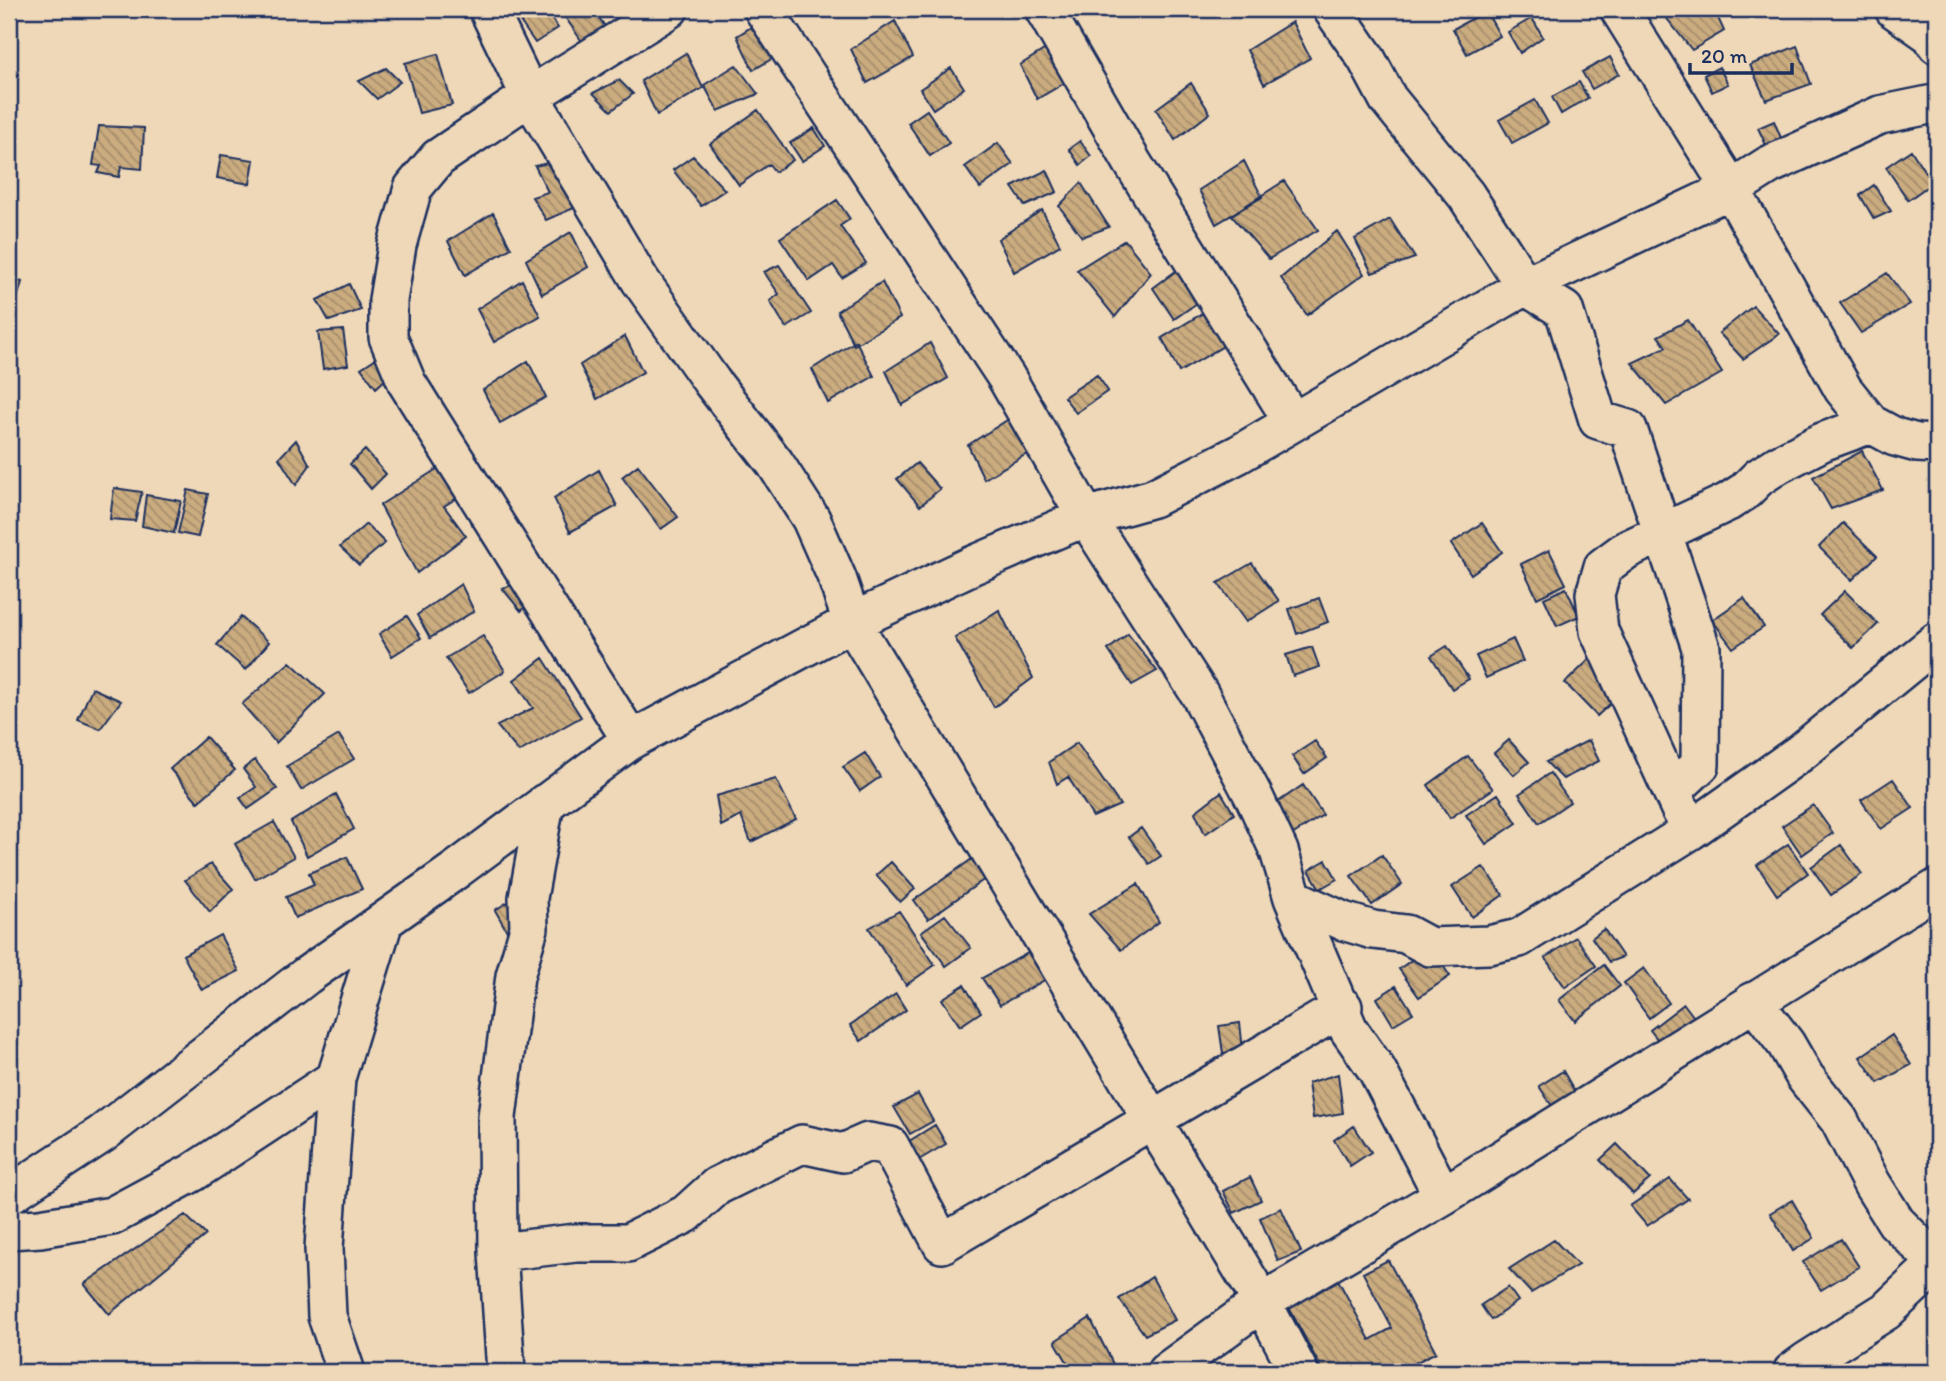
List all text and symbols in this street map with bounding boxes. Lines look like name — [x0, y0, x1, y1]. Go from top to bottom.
scale bar — [1690, 32, 1792, 76]
text: 20 m — [1701, 43, 1748, 68]

